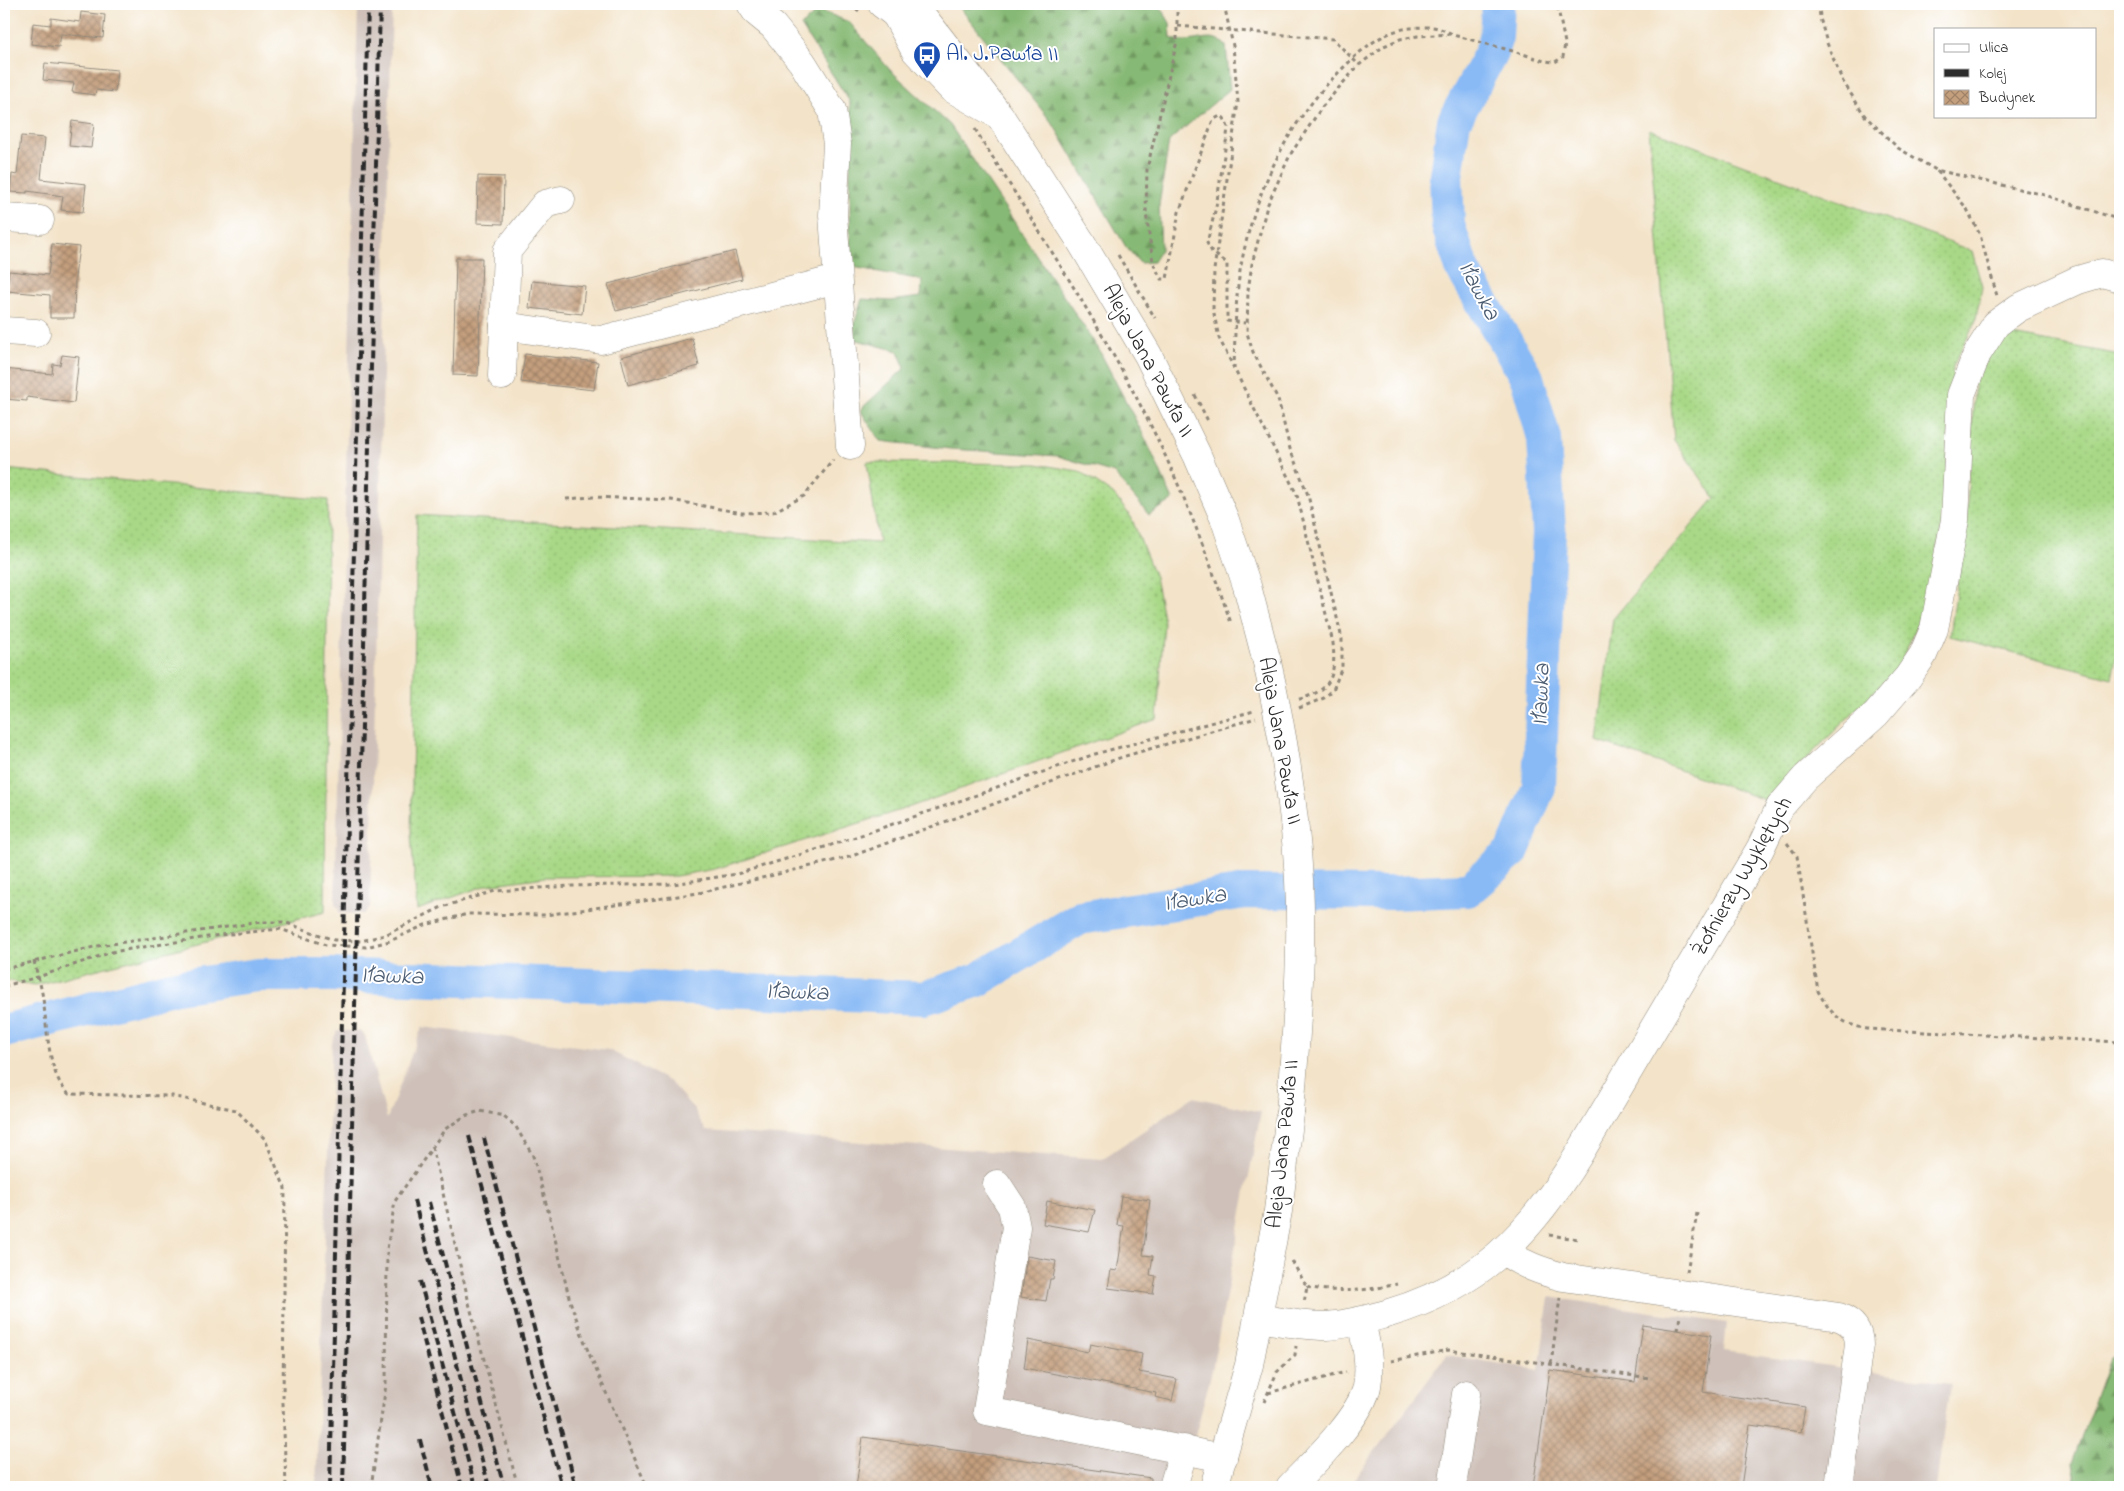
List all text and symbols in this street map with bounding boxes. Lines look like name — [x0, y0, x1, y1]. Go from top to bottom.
legend — [1934, 28, 2096, 118]
text: Ulica — [1979, 37, 2008, 59]
place label: Al. J.Pawła II — [946, 39, 1058, 71]
bus stop icon: Al. J.Pawła II — [912, 40, 942, 79]
text: Kolej — [1979, 63, 2007, 85]
text: Budynek — [1978, 87, 2036, 110]
water label: Iławka — [1448, 255, 1509, 328]
street label: Aleja Jana Pawła II — [1093, 279, 1201, 443]
street label: Aleja Jana Pawła II — [1249, 655, 1309, 827]
water label: Iławka — [1523, 662, 1561, 727]
street label: Żołnierzy Wyklętych — [1684, 791, 1803, 963]
water label: Iławka — [1161, 878, 1230, 922]
water label: Iławka — [360, 958, 425, 996]
water label: Iławka — [765, 974, 830, 1012]
street label: Aleja Jana Pawła II — [1259, 1058, 1309, 1230]

